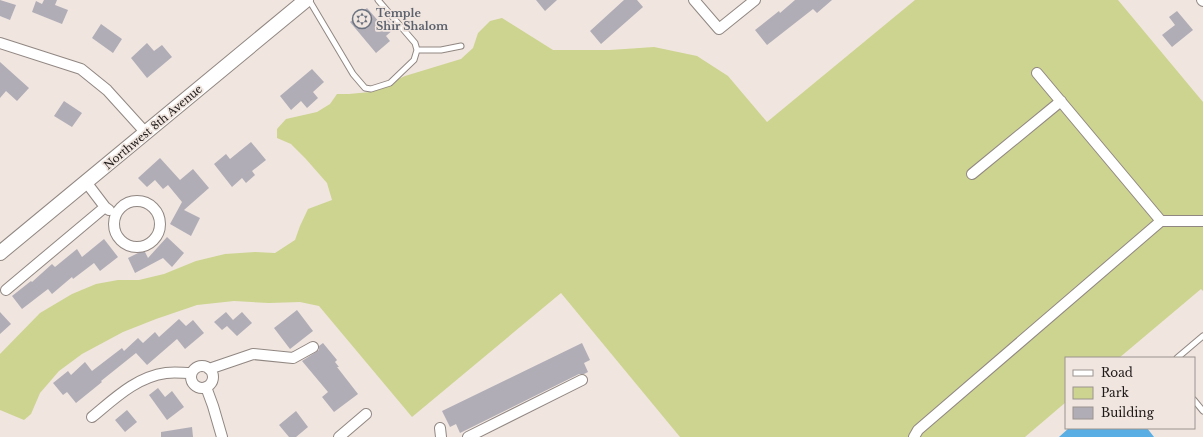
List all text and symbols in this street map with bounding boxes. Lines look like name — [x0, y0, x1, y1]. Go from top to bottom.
place label: Temple Shir Shalom — [376, 6, 448, 33]
synagogue icon: Temple Shir Shalom — [351, 8, 373, 30]
street label: Northwest 8th Avenue — [101, 82, 205, 172]
legend — [1065, 357, 1195, 429]
text: Road — [1101, 365, 1133, 380]
text: Park — [1101, 385, 1129, 400]
text: Building — [1101, 405, 1155, 420]

